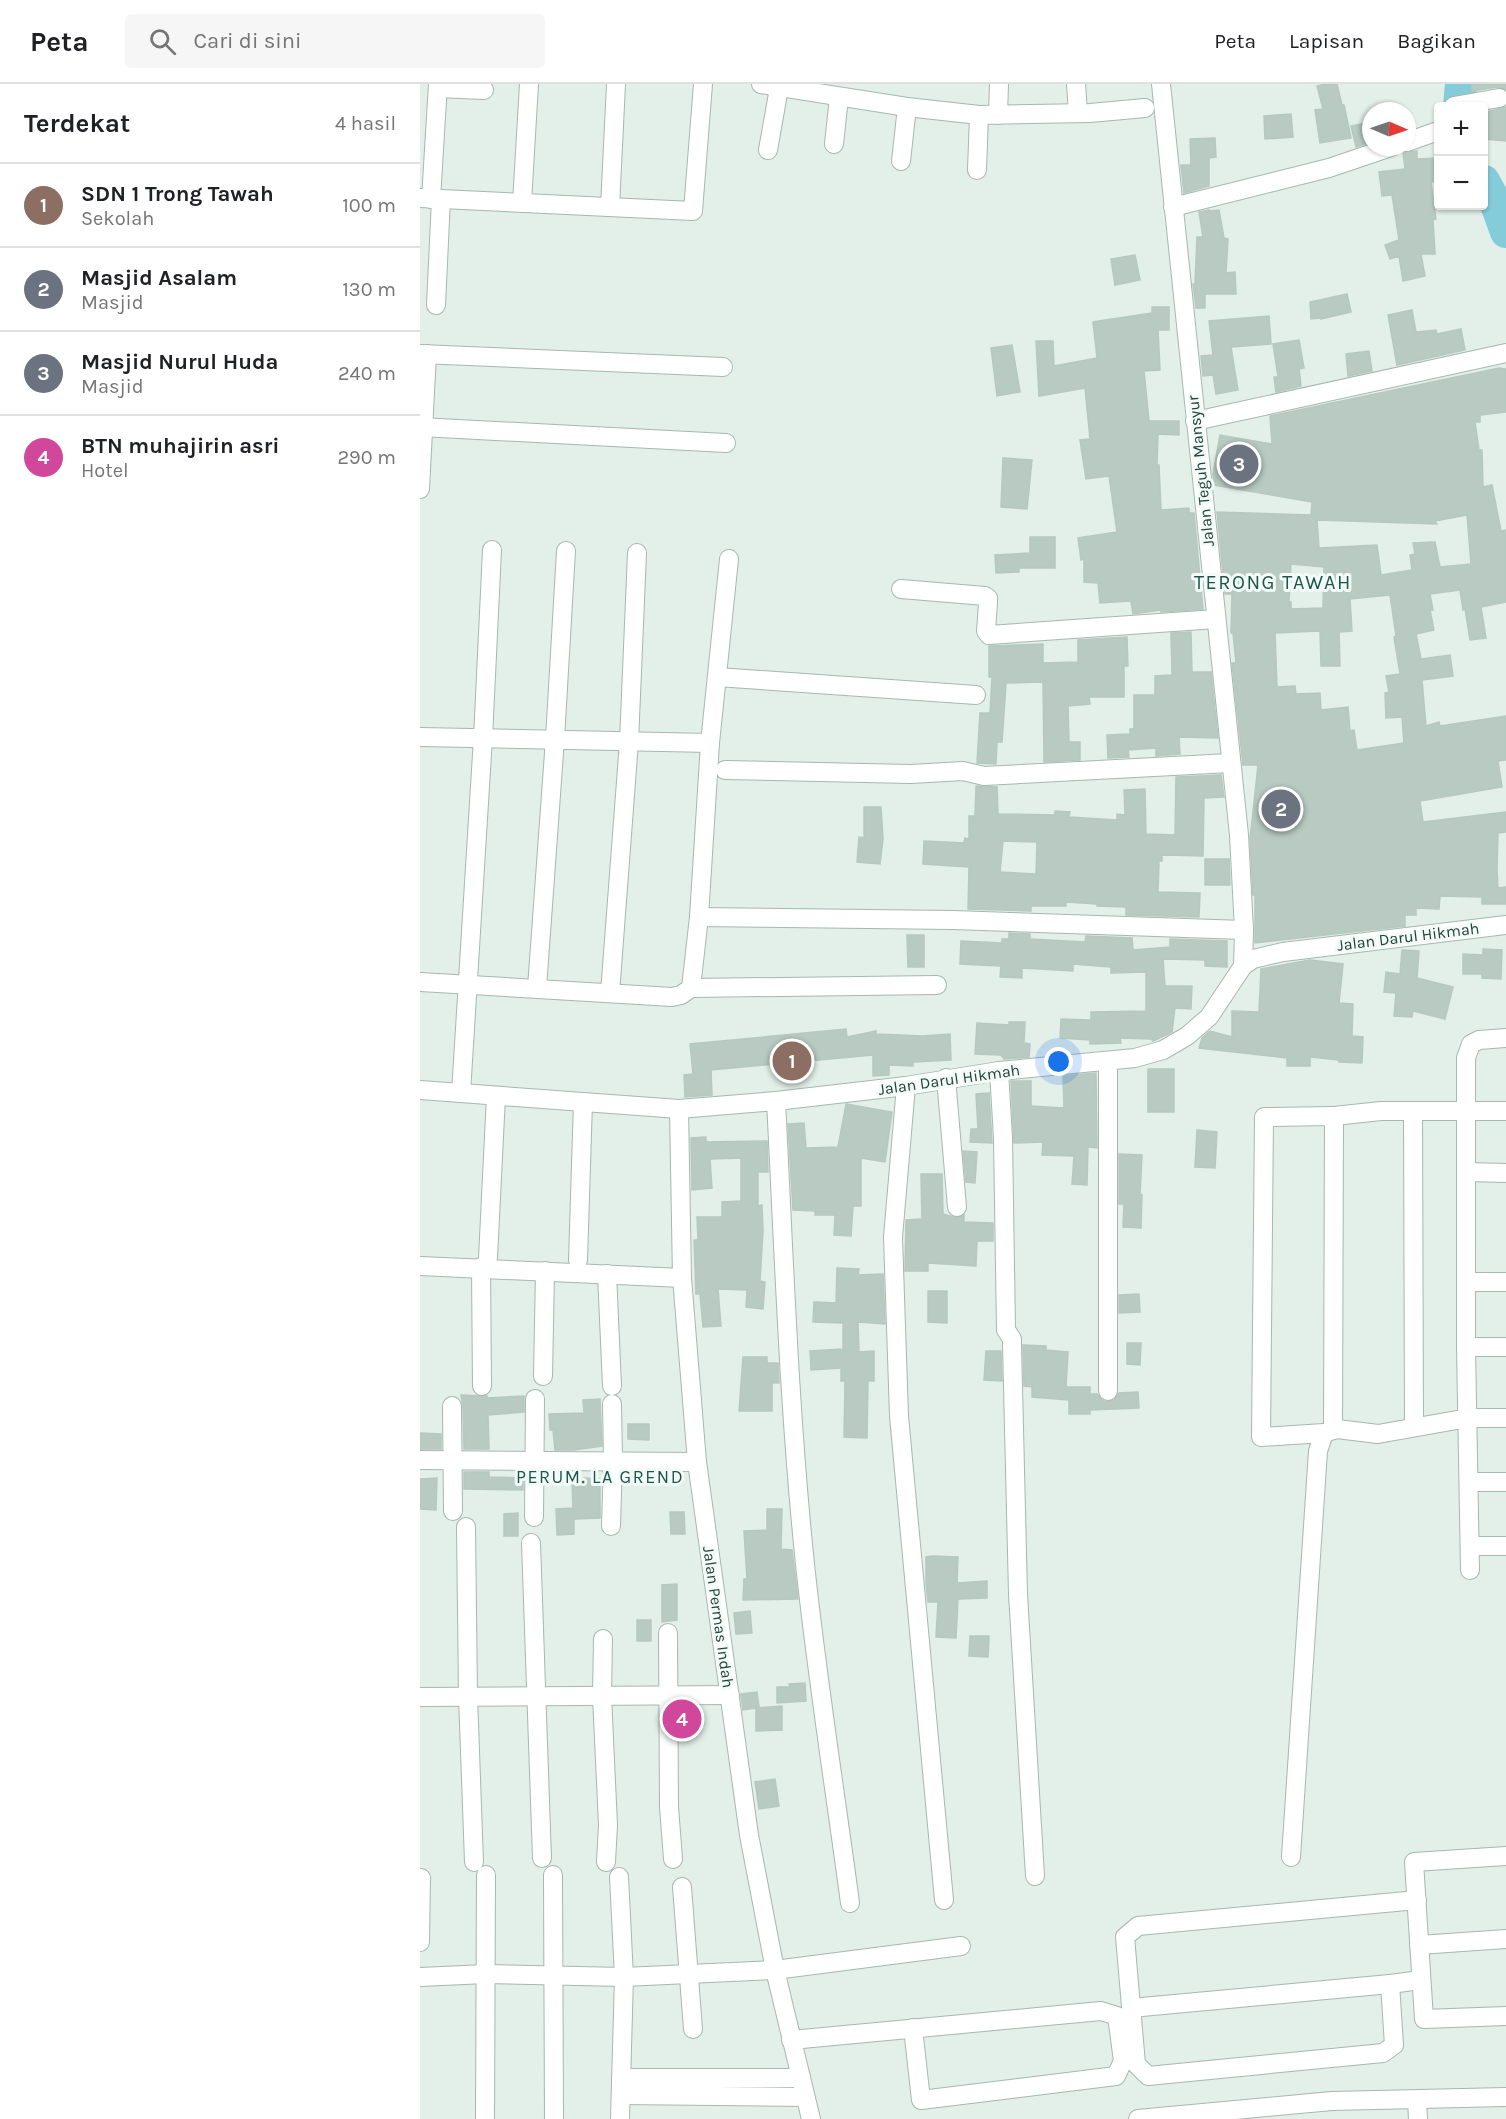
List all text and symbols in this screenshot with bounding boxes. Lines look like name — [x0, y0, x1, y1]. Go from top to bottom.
search box — [125, 14, 545, 68]
text: Peta — [30, 25, 89, 58]
icon: search — [146, 25, 179, 58]
text: Cari di sini — [194, 28, 302, 54]
text: Peta — [1214, 29, 1256, 53]
text: Lapisan — [1289, 29, 1364, 53]
text: Bagikan — [1397, 29, 1476, 53]
north arrow — [1362, 102, 1416, 156]
map controls — [1434, 102, 1488, 210]
button: + — [1434, 102, 1488, 156]
text: Terdekat — [24, 108, 130, 139]
text: 4 hasil — [335, 112, 396, 135]
button: − — [1434, 156, 1488, 210]
text: SDN 1 Trong Tawah — [81, 181, 274, 207]
text: 1 — [40, 194, 47, 217]
text: 100 m — [342, 194, 396, 217]
text: Sekolah — [81, 207, 154, 230]
text: Masjid Asalam — [81, 265, 237, 291]
text: 2 — [37, 278, 50, 301]
text: 130 m — [342, 278, 396, 301]
text: Masjid — [81, 291, 144, 314]
text: Masjid Nurul Huda — [81, 349, 278, 375]
text: 3 — [37, 362, 50, 385]
text: 240 m — [338, 362, 396, 385]
text: Masjid — [81, 375, 144, 398]
street label: Jalan Teguh Mansyur — [1183, 394, 1218, 548]
text: BTN muhajirin asri — [81, 433, 280, 459]
pin: 3 — [1220, 442, 1258, 487]
text: 4 — [38, 446, 49, 469]
text: 290 m — [337, 446, 396, 469]
text: Hotel — [81, 459, 129, 482]
district label: TERONG TAWAH — [1194, 571, 1352, 594]
pin: 2 — [1262, 786, 1300, 832]
street label: Jalan Darul Hikmah — [1336, 918, 1480, 955]
pin: 1 — [772, 1038, 812, 1084]
your location — [1044, 1047, 1073, 1076]
street label: Jalan Darul Hikmah — [877, 1060, 1021, 1099]
district label: PERUM. LA GREND — [516, 1466, 684, 1488]
street label: Jalan Permas Indah — [699, 1545, 738, 1689]
pin: 4 — [662, 1696, 702, 1742]

